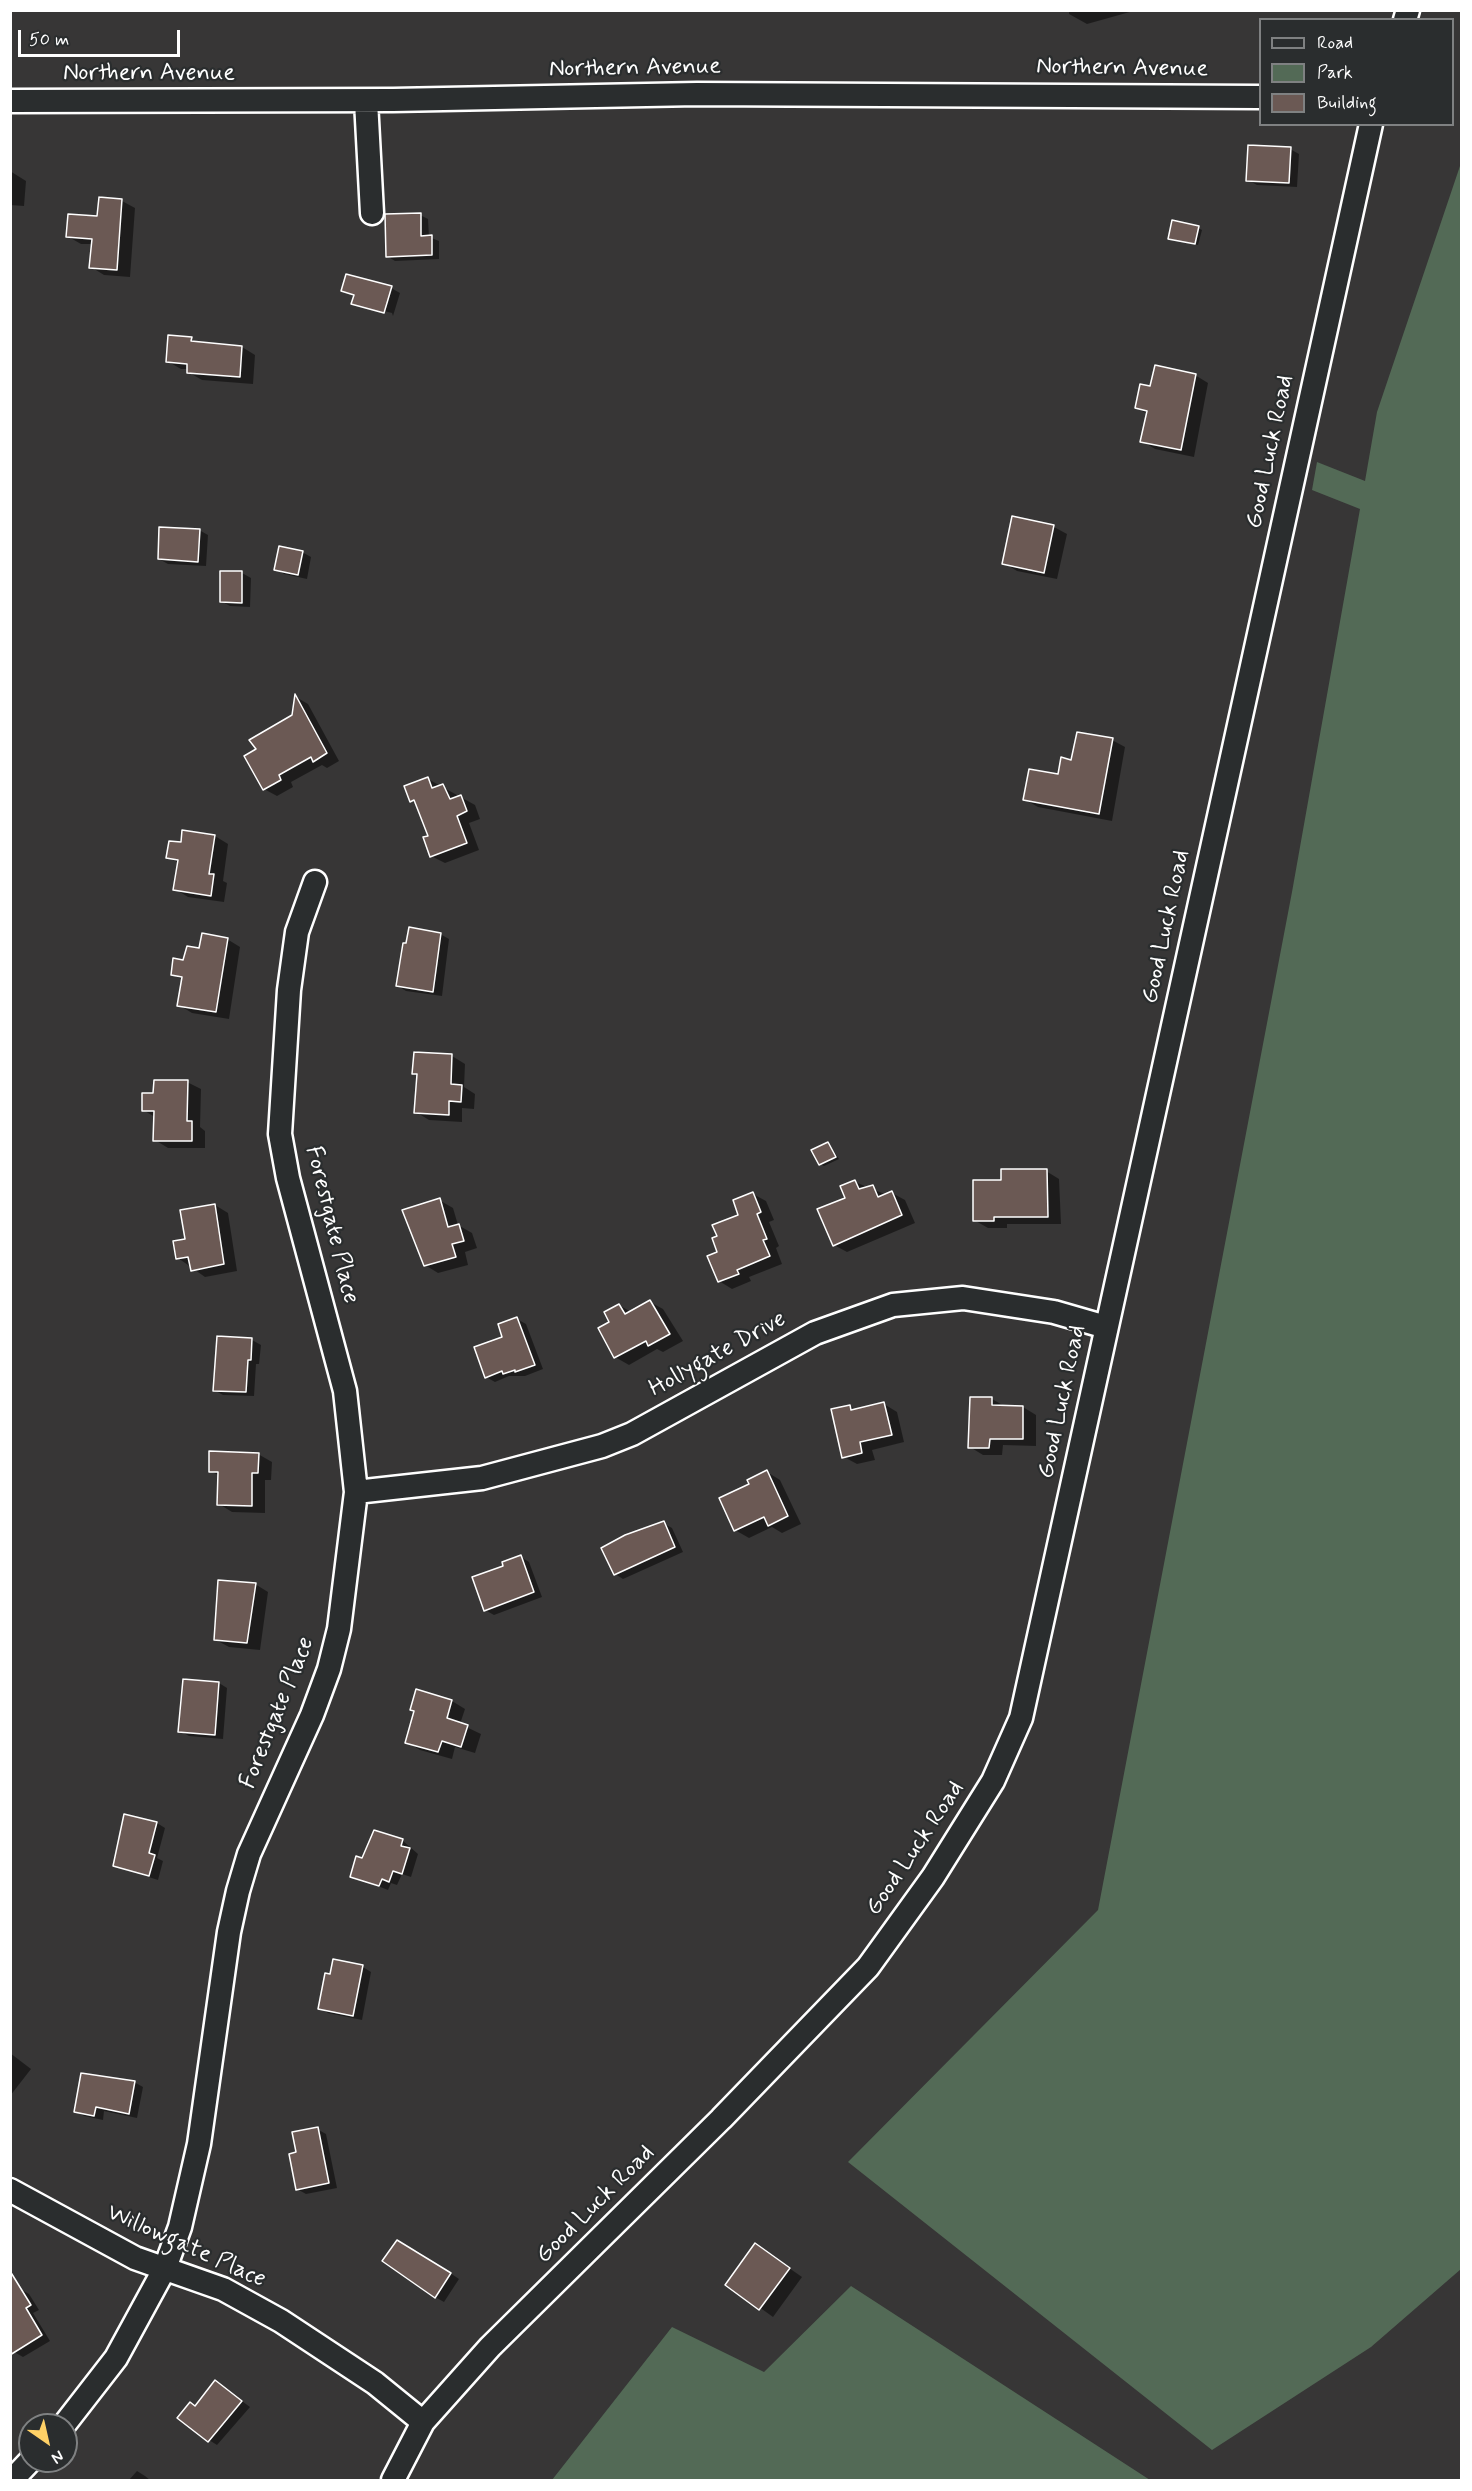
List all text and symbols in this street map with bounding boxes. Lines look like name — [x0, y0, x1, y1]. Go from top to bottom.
scale bar — [21, 18, 183, 56]
legend — [1259, 18, 1454, 126]
text: 50 m — [29, 28, 69, 52]
text: Road — [1317, 31, 1353, 55]
street label: Northern Avenue — [549, 53, 721, 85]
street label: Northern Avenue — [1036, 53, 1208, 85]
street label: Northern Avenue — [63, 60, 235, 88]
text: Park — [1317, 61, 1353, 85]
text: Building — [1317, 91, 1377, 115]
street label: Good Luck Road — [1241, 373, 1301, 531]
street label: Good Luck Road — [1137, 848, 1197, 1006]
street label: Forestgate Place — [298, 1143, 364, 1307]
street label: Hollygate Drive — [645, 1306, 791, 1404]
street label: Good Luck Road — [1033, 1323, 1093, 1481]
street label: Forestgate Place — [234, 1633, 322, 1793]
street label: Good Luck Road — [860, 1776, 972, 1922]
street label: Good Luck Road — [531, 2140, 661, 2270]
street label: Willowgate Place — [102, 2199, 270, 2295]
north arrow — [18, 2413, 78, 2473]
text: N — [47, 2445, 68, 2468]

